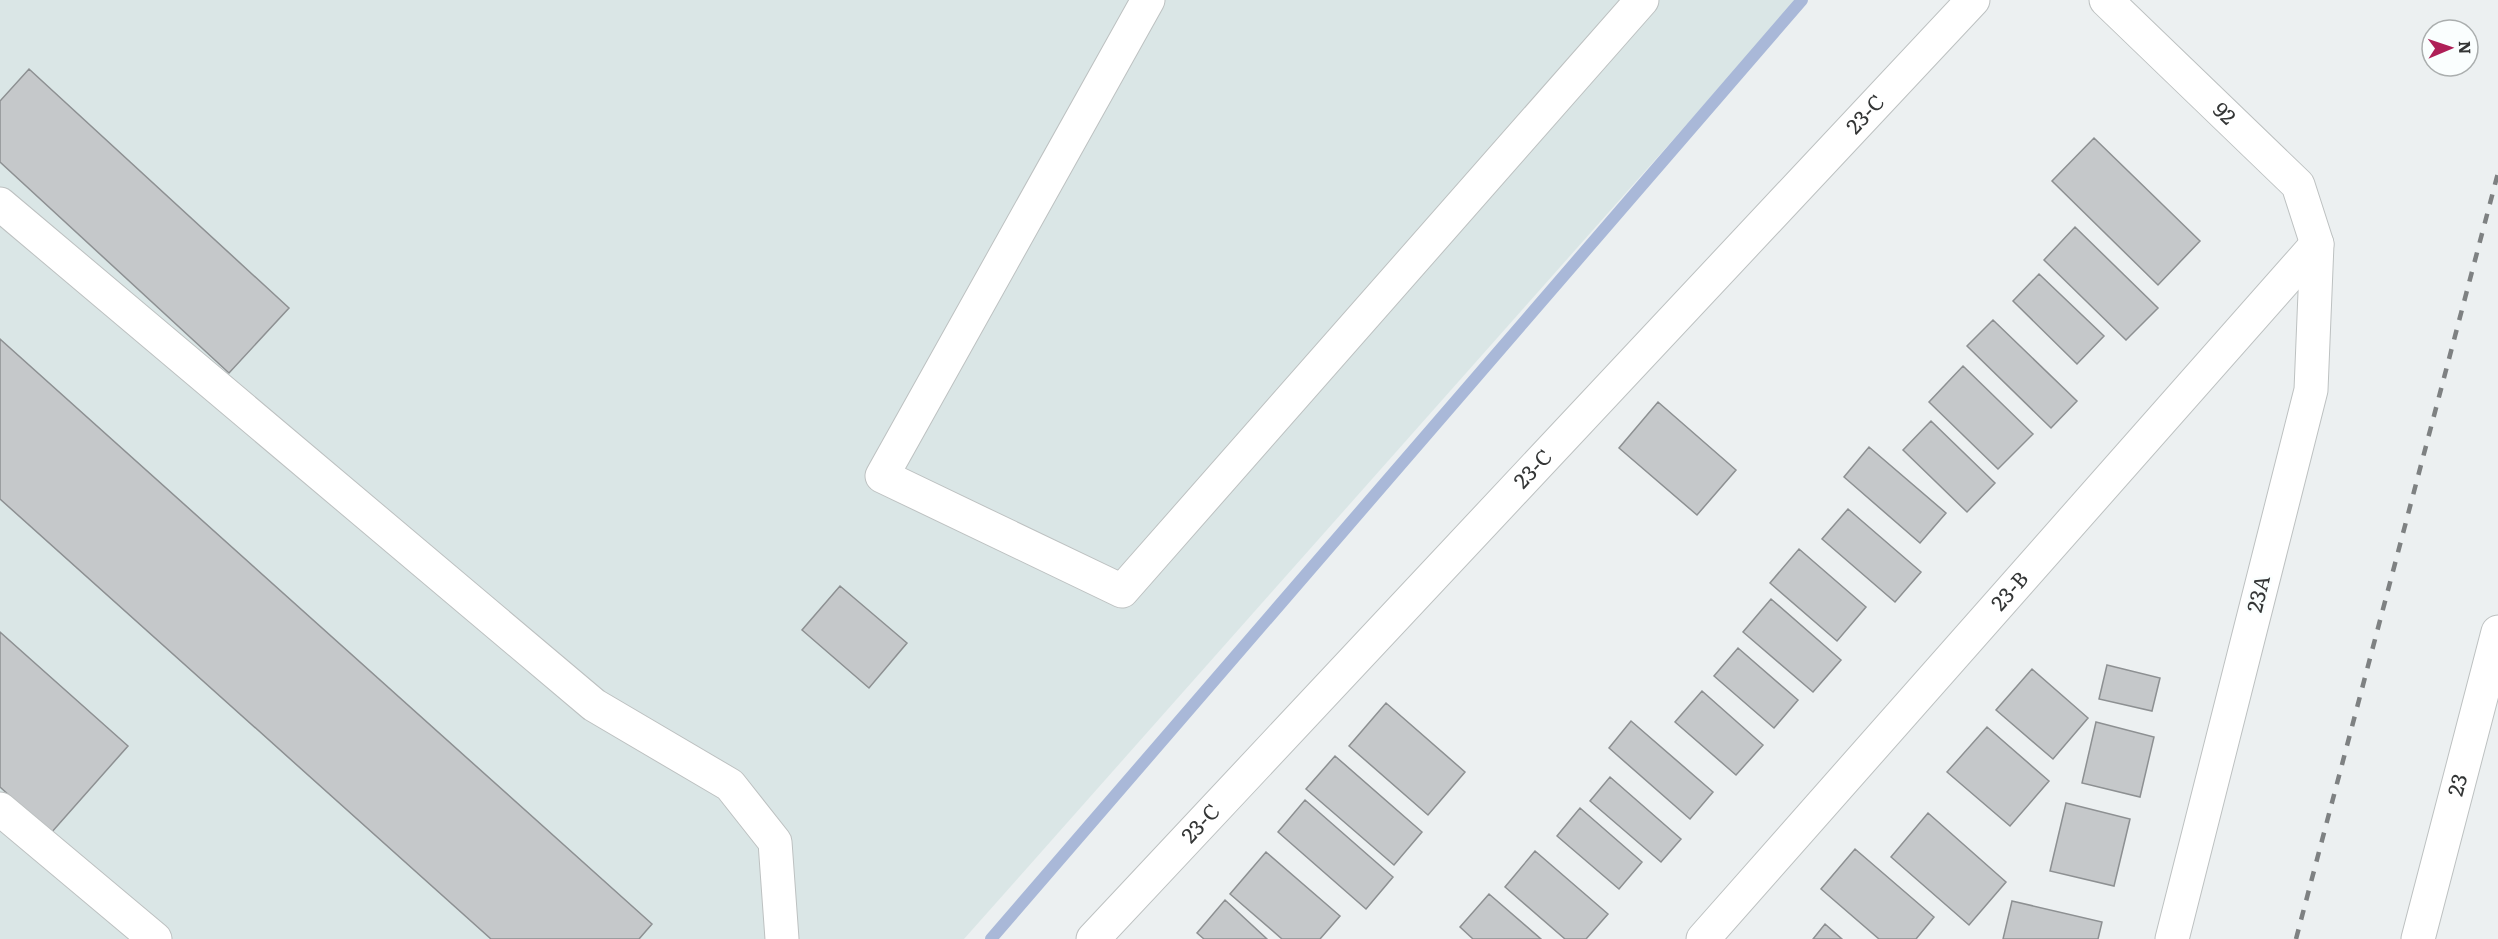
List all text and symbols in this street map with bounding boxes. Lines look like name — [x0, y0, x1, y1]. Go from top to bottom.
north arrow — [2420, 18, 2480, 78]
text: N — [2454, 40, 2478, 55]
street label: 23-C — [1837, 86, 1890, 139]
street label: 92 — [2207, 93, 2244, 131]
street label: 23-C — [1505, 441, 1558, 494]
street label: 23-B — [1982, 563, 2034, 616]
street label: 23A — [2237, 571, 2276, 615]
street label: 23 — [2438, 770, 2473, 799]
street label: 23-C — [1173, 795, 1226, 849]

